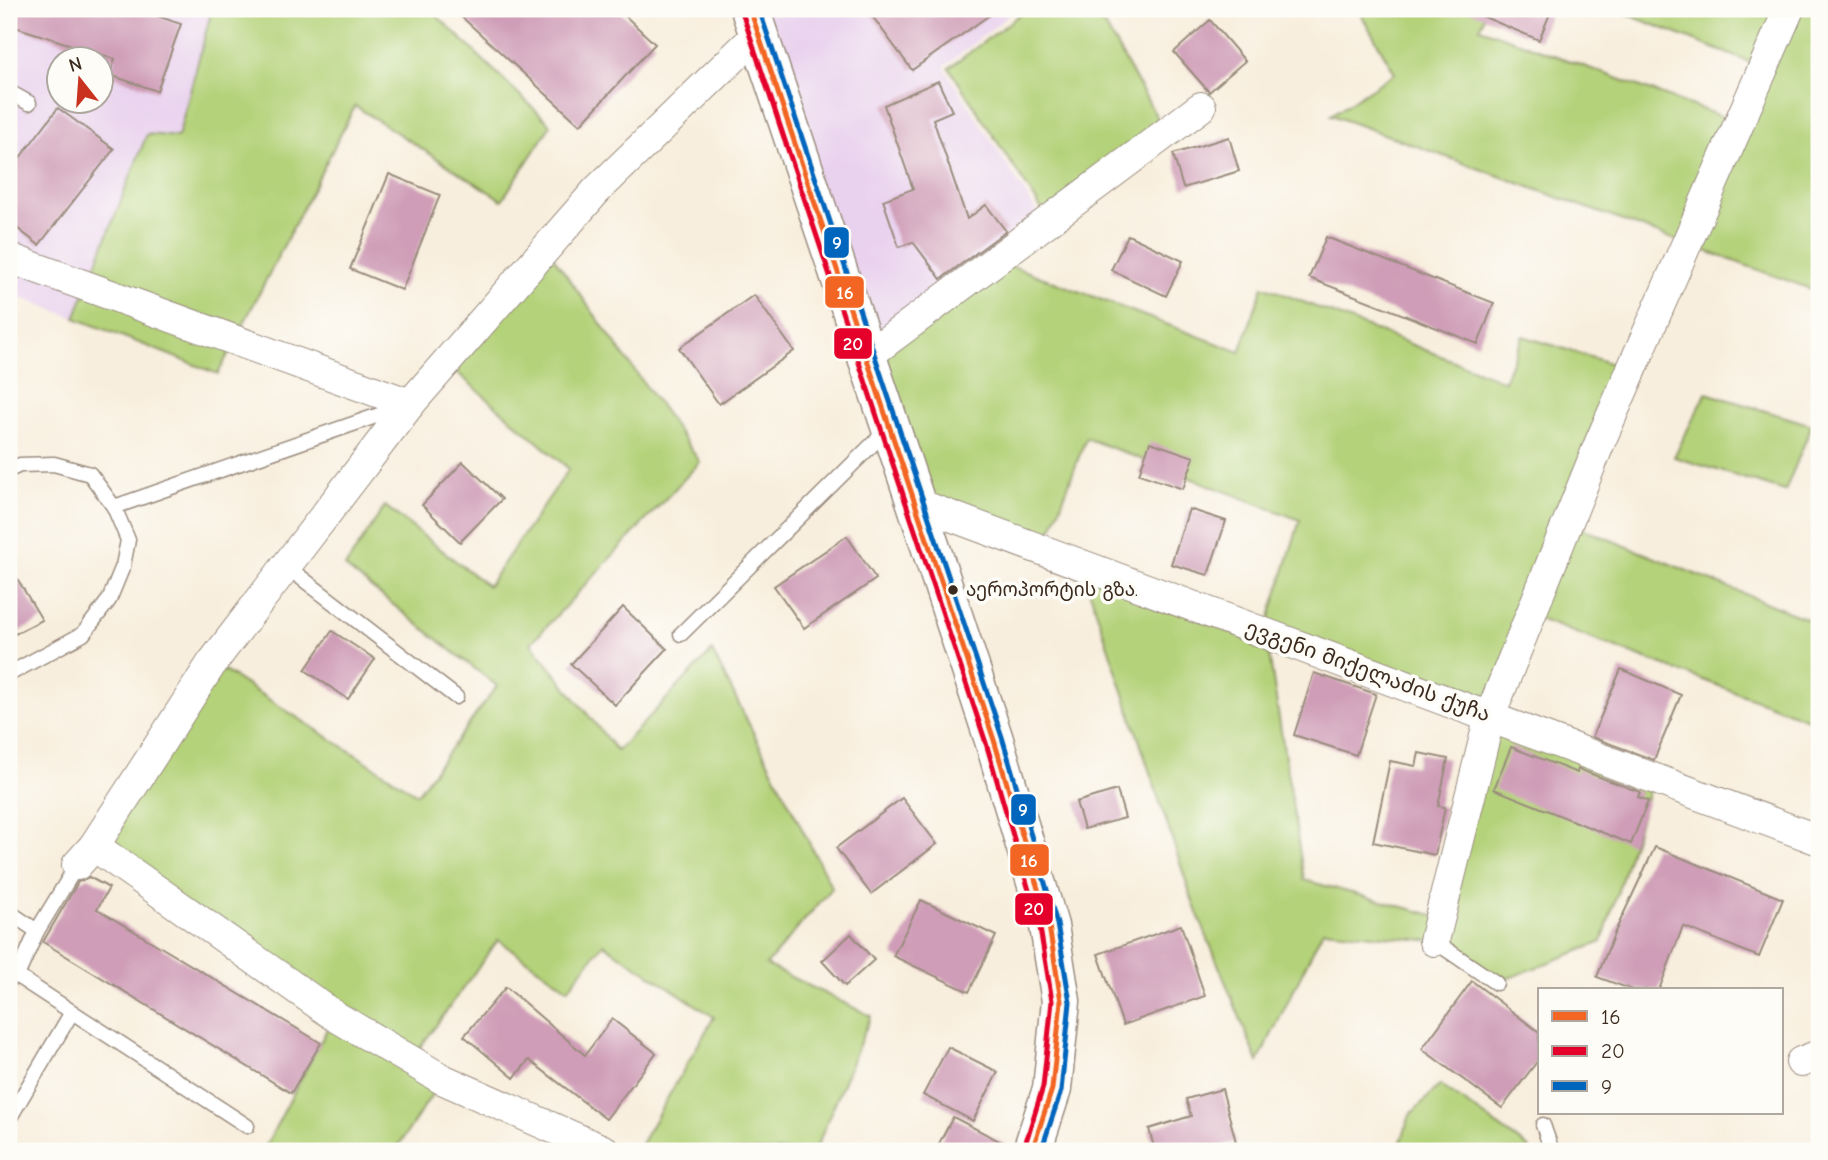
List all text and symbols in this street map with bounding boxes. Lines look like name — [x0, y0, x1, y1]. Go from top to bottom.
north arrow — [46, 46, 116, 116]
text: N — [66, 52, 84, 77]
line badge: 9 — [823, 226, 850, 259]
text: 9 — [832, 232, 842, 254]
line badge: 16 — [824, 275, 865, 309]
text: 16 — [836, 282, 854, 304]
line badge: 20 — [833, 327, 873, 360]
text: 20 — [843, 333, 863, 355]
place label: აეროპორტის გზა. — [966, 579, 1138, 601]
marker: აეროპორტის გზა. — [946, 583, 960, 597]
street label: ევგენი მიქელაძის ქუჩა — [1242, 616, 1494, 727]
line badge: 9 — [1010, 793, 1037, 826]
text: 9 — [1018, 799, 1028, 821]
line badge: 16 — [1009, 843, 1050, 877]
text: 16 — [1020, 850, 1038, 872]
line badge: 20 — [1014, 892, 1054, 926]
text: 20 — [1024, 898, 1044, 920]
legend — [1538, 988, 1783, 1114]
text: 16 — [1601, 1005, 1621, 1029]
text: 20 — [1601, 1039, 1625, 1063]
text: 9 — [1601, 1075, 1612, 1099]

